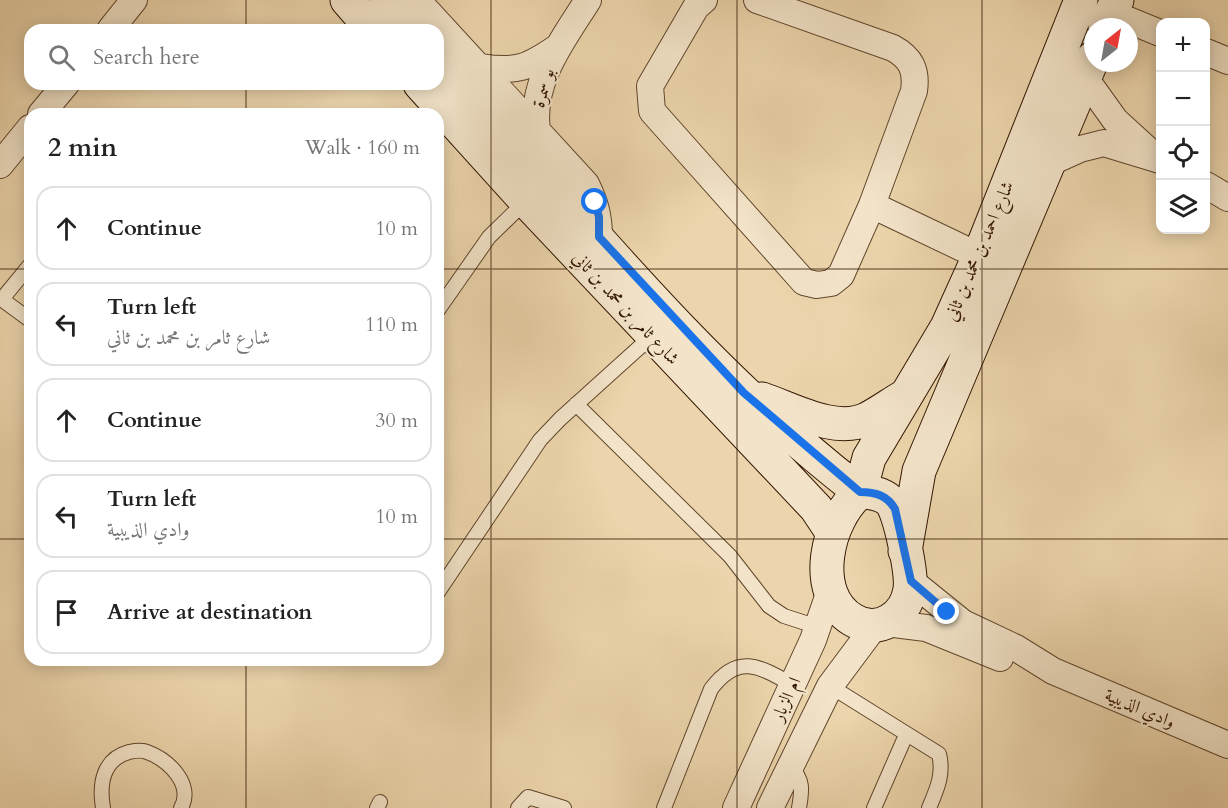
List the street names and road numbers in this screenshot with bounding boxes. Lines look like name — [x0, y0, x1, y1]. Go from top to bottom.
street label: بو سمرة — [526, 66, 561, 111]
street label: شارع احمد بن محمد بن ثاني — [939, 177, 1022, 326]
street label: شارع ثامر بن محمد بن ثاني — [565, 246, 685, 372]
street label: ام الزبار — [765, 673, 810, 728]
street label: وادي الذيبية — [1100, 682, 1179, 736]

